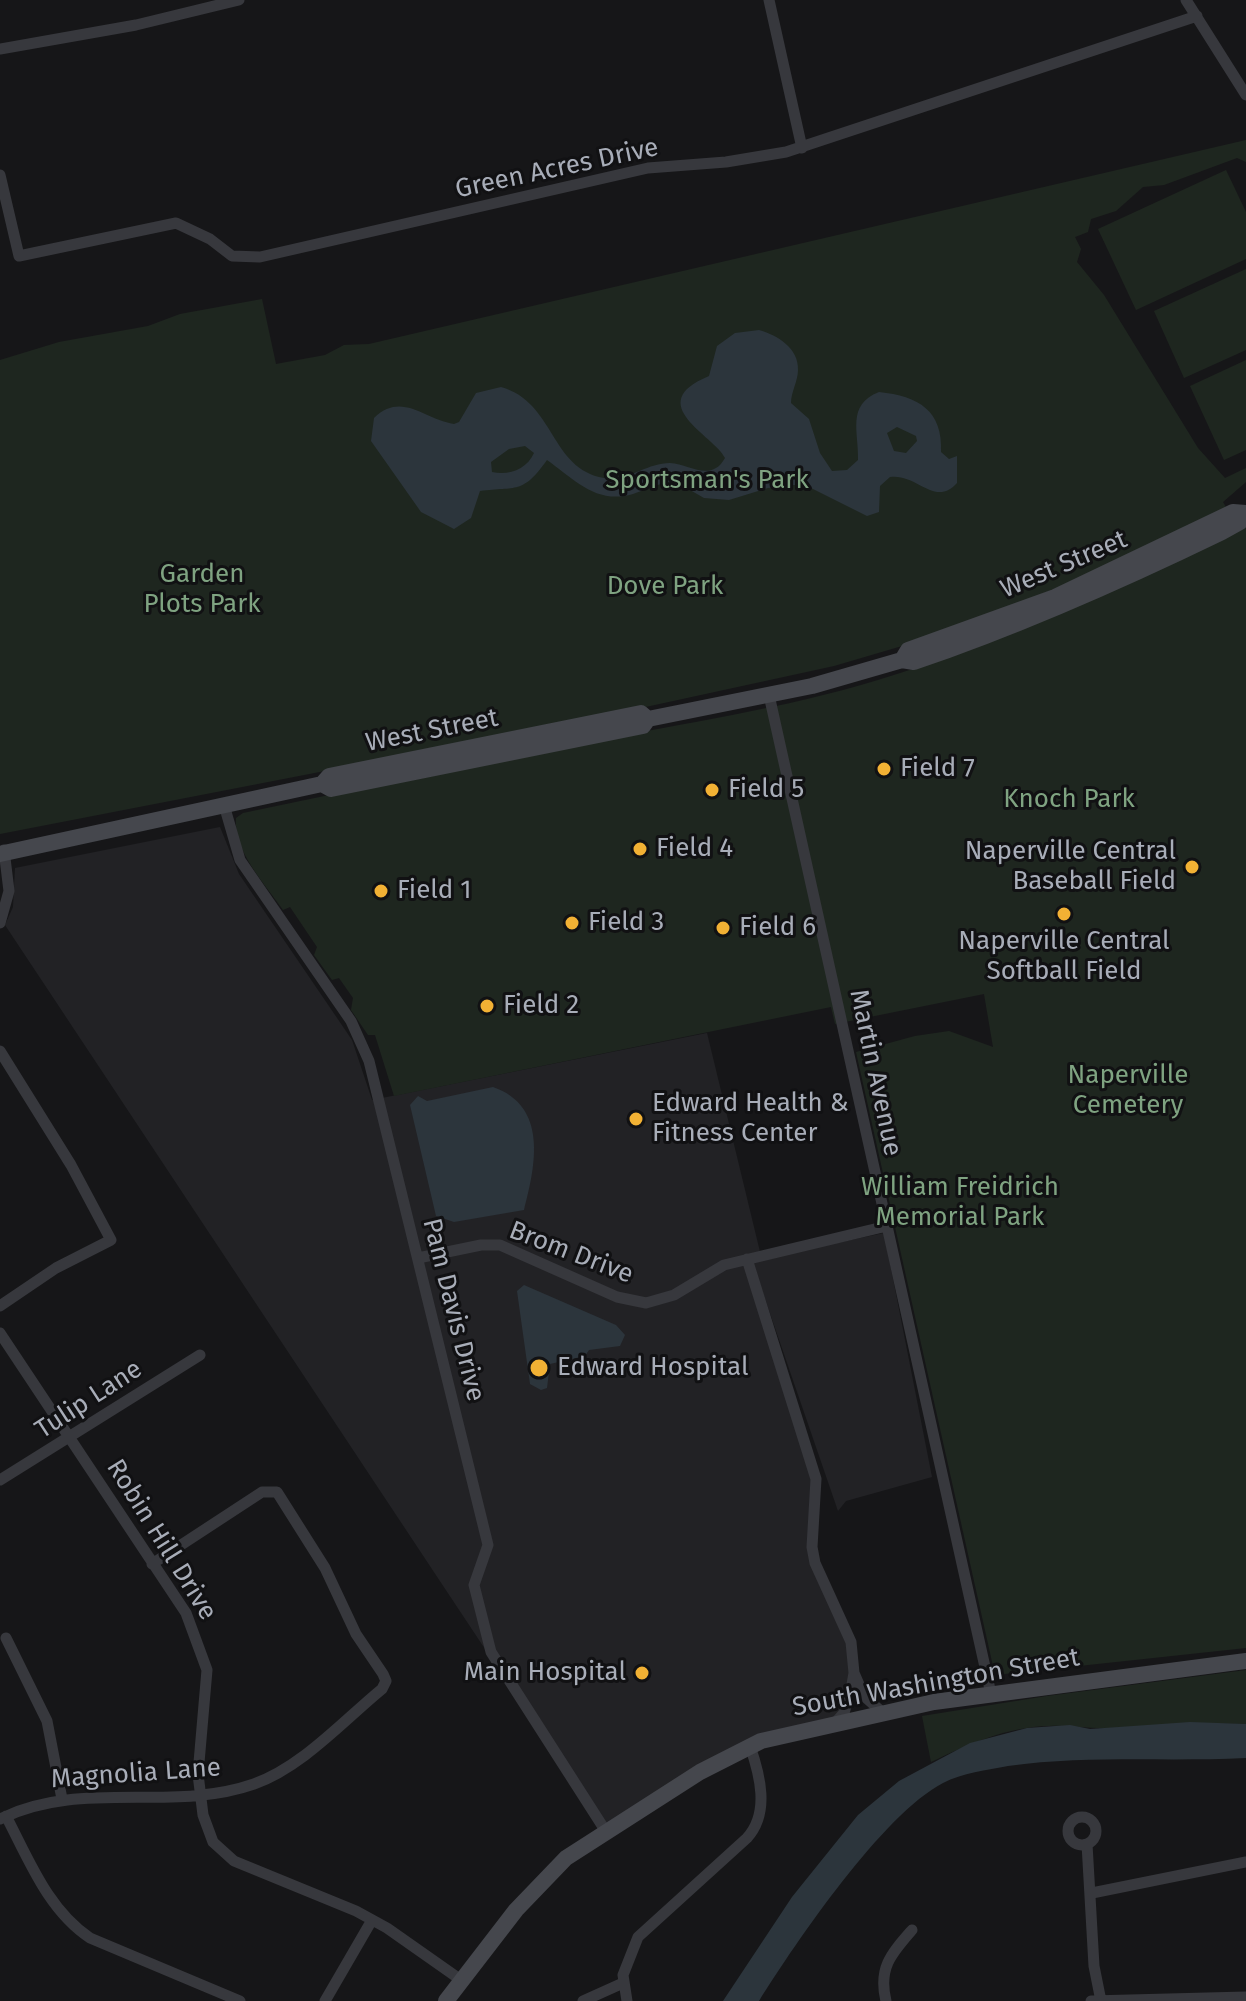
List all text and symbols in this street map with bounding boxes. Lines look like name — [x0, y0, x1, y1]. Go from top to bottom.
street label: Green Acres Drive — [453, 132, 661, 206]
park label: Sportsman's Park — [605, 465, 809, 497]
street label: West Street — [996, 524, 1132, 606]
park label: Garden Plots Park — [143, 559, 261, 620]
park label: Dove Park — [607, 571, 723, 603]
street label: West Street — [363, 703, 501, 759]
place label: Field 7 — [900, 753, 975, 785]
marker: Field 7 — [875, 760, 893, 778]
place label: Field 5 — [728, 774, 804, 806]
marker: Field 5 — [703, 781, 721, 799]
park label: Knoch Park — [1003, 784, 1135, 816]
place label: Field 4 — [656, 833, 733, 865]
place label: Naperville Central Baseball Field — [965, 836, 1176, 898]
marker: Field 4 — [631, 840, 649, 858]
marker: Naperville Central Baseball Field — [1183, 858, 1201, 876]
place label: Field 1 — [397, 875, 472, 907]
marker: Field 1 — [372, 882, 390, 900]
marker: Naperville Central Softball Field — [1055, 905, 1073, 923]
place label: Field 3 — [588, 907, 664, 939]
place label: Field 6 — [739, 912, 816, 944]
marker: Field 3 — [563, 914, 581, 932]
marker: Field 6 — [714, 919, 732, 937]
place label: Naperville Central Softball Field — [958, 926, 1170, 988]
street label: Martin Avenue — [842, 987, 908, 1159]
place label: Field 2 — [503, 990, 579, 1022]
marker: Field 2 — [478, 997, 496, 1015]
park label: Naperville Cemetery — [1068, 1060, 1188, 1122]
place label: Edward Health & Fitness Center — [652, 1088, 849, 1150]
marker: Edward Health & Fitness Center — [627, 1110, 645, 1128]
park label: William Freidrich Memorial Park — [861, 1172, 1059, 1234]
street label: Pam Davis Drive — [415, 1215, 491, 1405]
street label: Brom Drive — [505, 1215, 637, 1291]
place label: Edward Hospital — [557, 1352, 749, 1384]
street label: Tulip Lane — [30, 1354, 148, 1446]
marker: Edward Hospital — [528, 1357, 550, 1379]
street label: Robin Hill Drive — [99, 1454, 223, 1626]
street label: South Washington Street — [790, 1642, 1082, 1724]
place label: Main Hospital — [464, 1657, 626, 1689]
marker: Main Hospital — [633, 1664, 651, 1682]
street label: Magnolia Lane — [50, 1752, 222, 1796]

